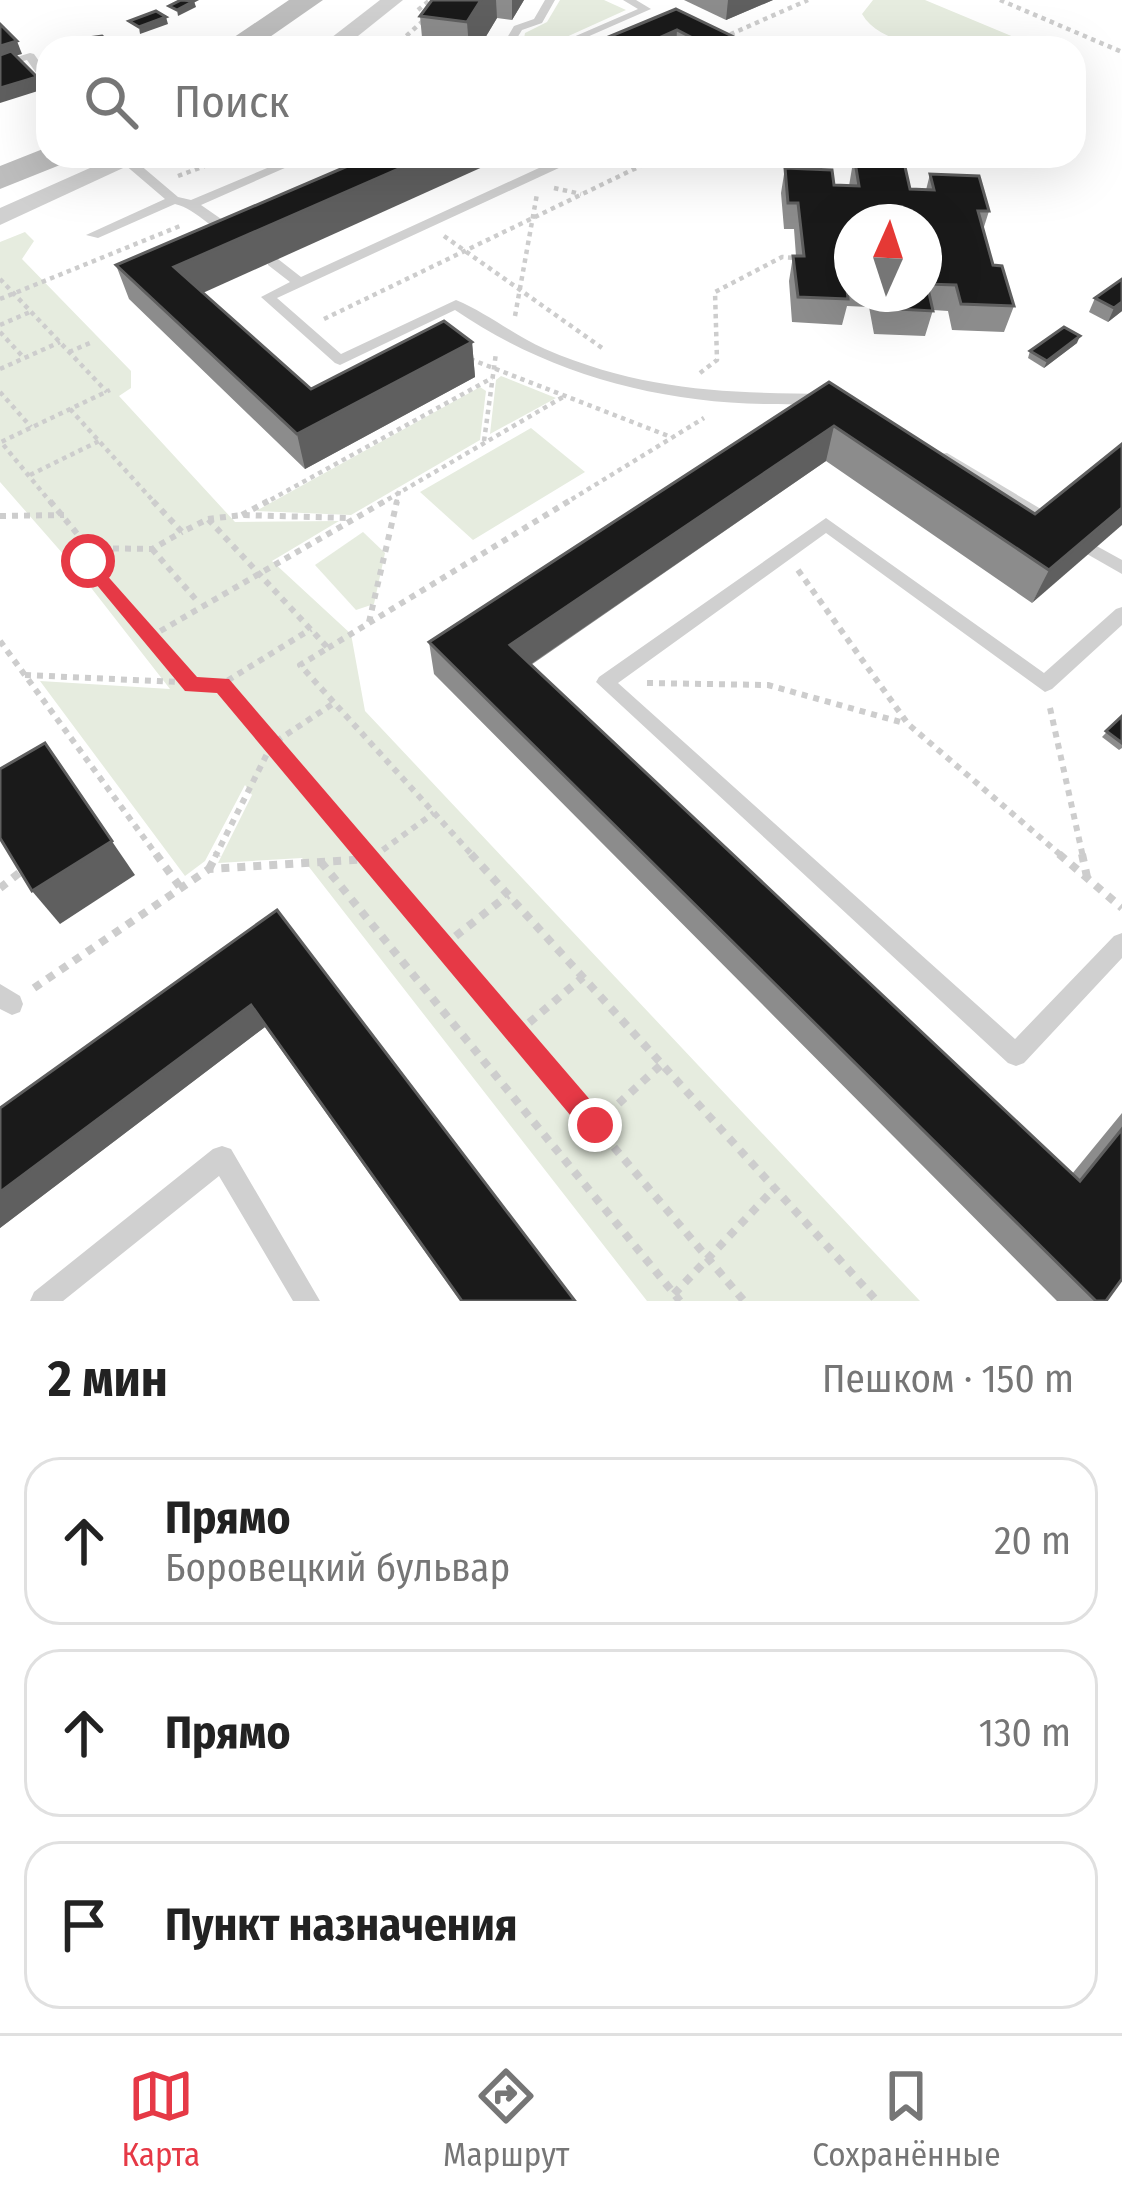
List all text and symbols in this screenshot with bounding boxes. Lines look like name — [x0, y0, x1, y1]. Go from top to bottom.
search box — [36, 36, 1086, 168]
icon: search — [78, 69, 144, 135]
text: Поиск — [174, 75, 289, 129]
north arrow — [834, 204, 942, 312]
route start — [61, 534, 115, 588]
route end — [568, 1098, 622, 1152]
text: 2 мин — [48, 1348, 168, 1410]
text: Пешком · 150 m — [822, 1356, 1074, 1402]
text: Прямо — [165, 1491, 290, 1545]
icon: ahead — [51, 1508, 117, 1574]
text: 20 m — [994, 1518, 1071, 1564]
text: Боровецкий бульвар — [165, 1545, 510, 1591]
icon: ahead — [51, 1700, 117, 1766]
text: Прямо — [165, 1706, 290, 1760]
text: 130 m — [979, 1710, 1071, 1756]
icon: arrive — [51, 1892, 117, 1958]
text: Пункт назначения — [165, 1898, 518, 1952]
tab: Карта — [121, 2063, 200, 2175]
tab: Маршрут — [443, 2063, 569, 2175]
tab: Сохранённые — [812, 2063, 1001, 2175]

